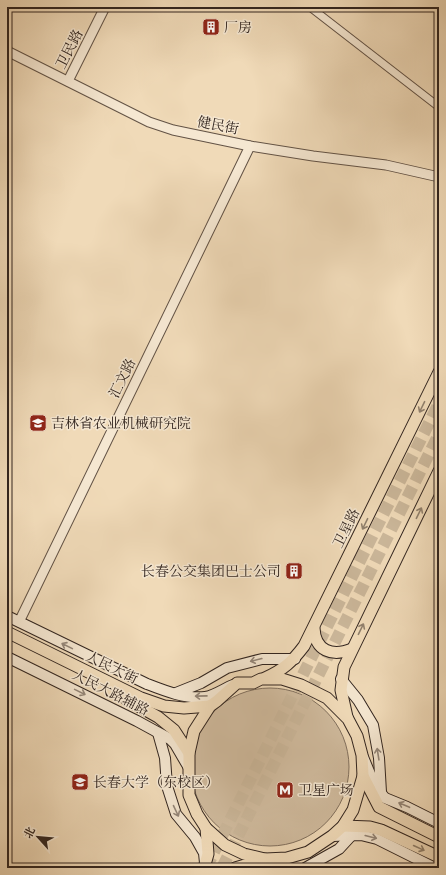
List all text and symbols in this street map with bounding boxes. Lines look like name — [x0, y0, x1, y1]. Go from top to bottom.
building icon: 厂房 — [201, 17, 221, 37]
place label: 厂房 — [224, 18, 252, 36]
street label: 卫民路 — [51, 26, 87, 72]
street label: 健民街 — [196, 112, 240, 138]
street label: 汇文路 — [105, 355, 139, 401]
one-way arrow — [418, 401, 425, 413]
school or university icon: 吉林省农业机械研究院 — [28, 413, 48, 433]
place label: 吉林省农业机械研究院 — [51, 414, 191, 432]
street label: 卫星路 — [329, 505, 363, 551]
one-way arrow — [416, 507, 423, 519]
one-way arrow — [361, 518, 368, 530]
building icon: 长春公交集团巴士公司 — [284, 561, 304, 581]
place label: 长春公交集团巴士公司 — [141, 562, 281, 580]
one-way arrow — [358, 624, 365, 636]
one-way arrow — [62, 642, 74, 649]
street label: 人民大街 — [83, 647, 141, 687]
one-way arrow — [250, 657, 263, 665]
street label: 人民大路辅路 — [69, 665, 153, 719]
one-way arrow — [73, 689, 85, 697]
one-way arrow — [195, 692, 208, 700]
one-way arrow — [374, 748, 382, 761]
school or university icon: 长春大学（东校区） — [70, 772, 90, 792]
place label: 长春大学（东校区） — [93, 773, 219, 791]
metro station icon: 卫星广场 — [275, 780, 295, 800]
place label: 卫星广场 — [298, 781, 354, 799]
one-way arrow — [398, 801, 410, 809]
one-way arrow — [173, 805, 180, 817]
north arrow — [18, 817, 58, 857]
text: 北 — [20, 824, 38, 841]
one-way arrow — [364, 834, 377, 842]
one-way arrow — [413, 845, 425, 852]

